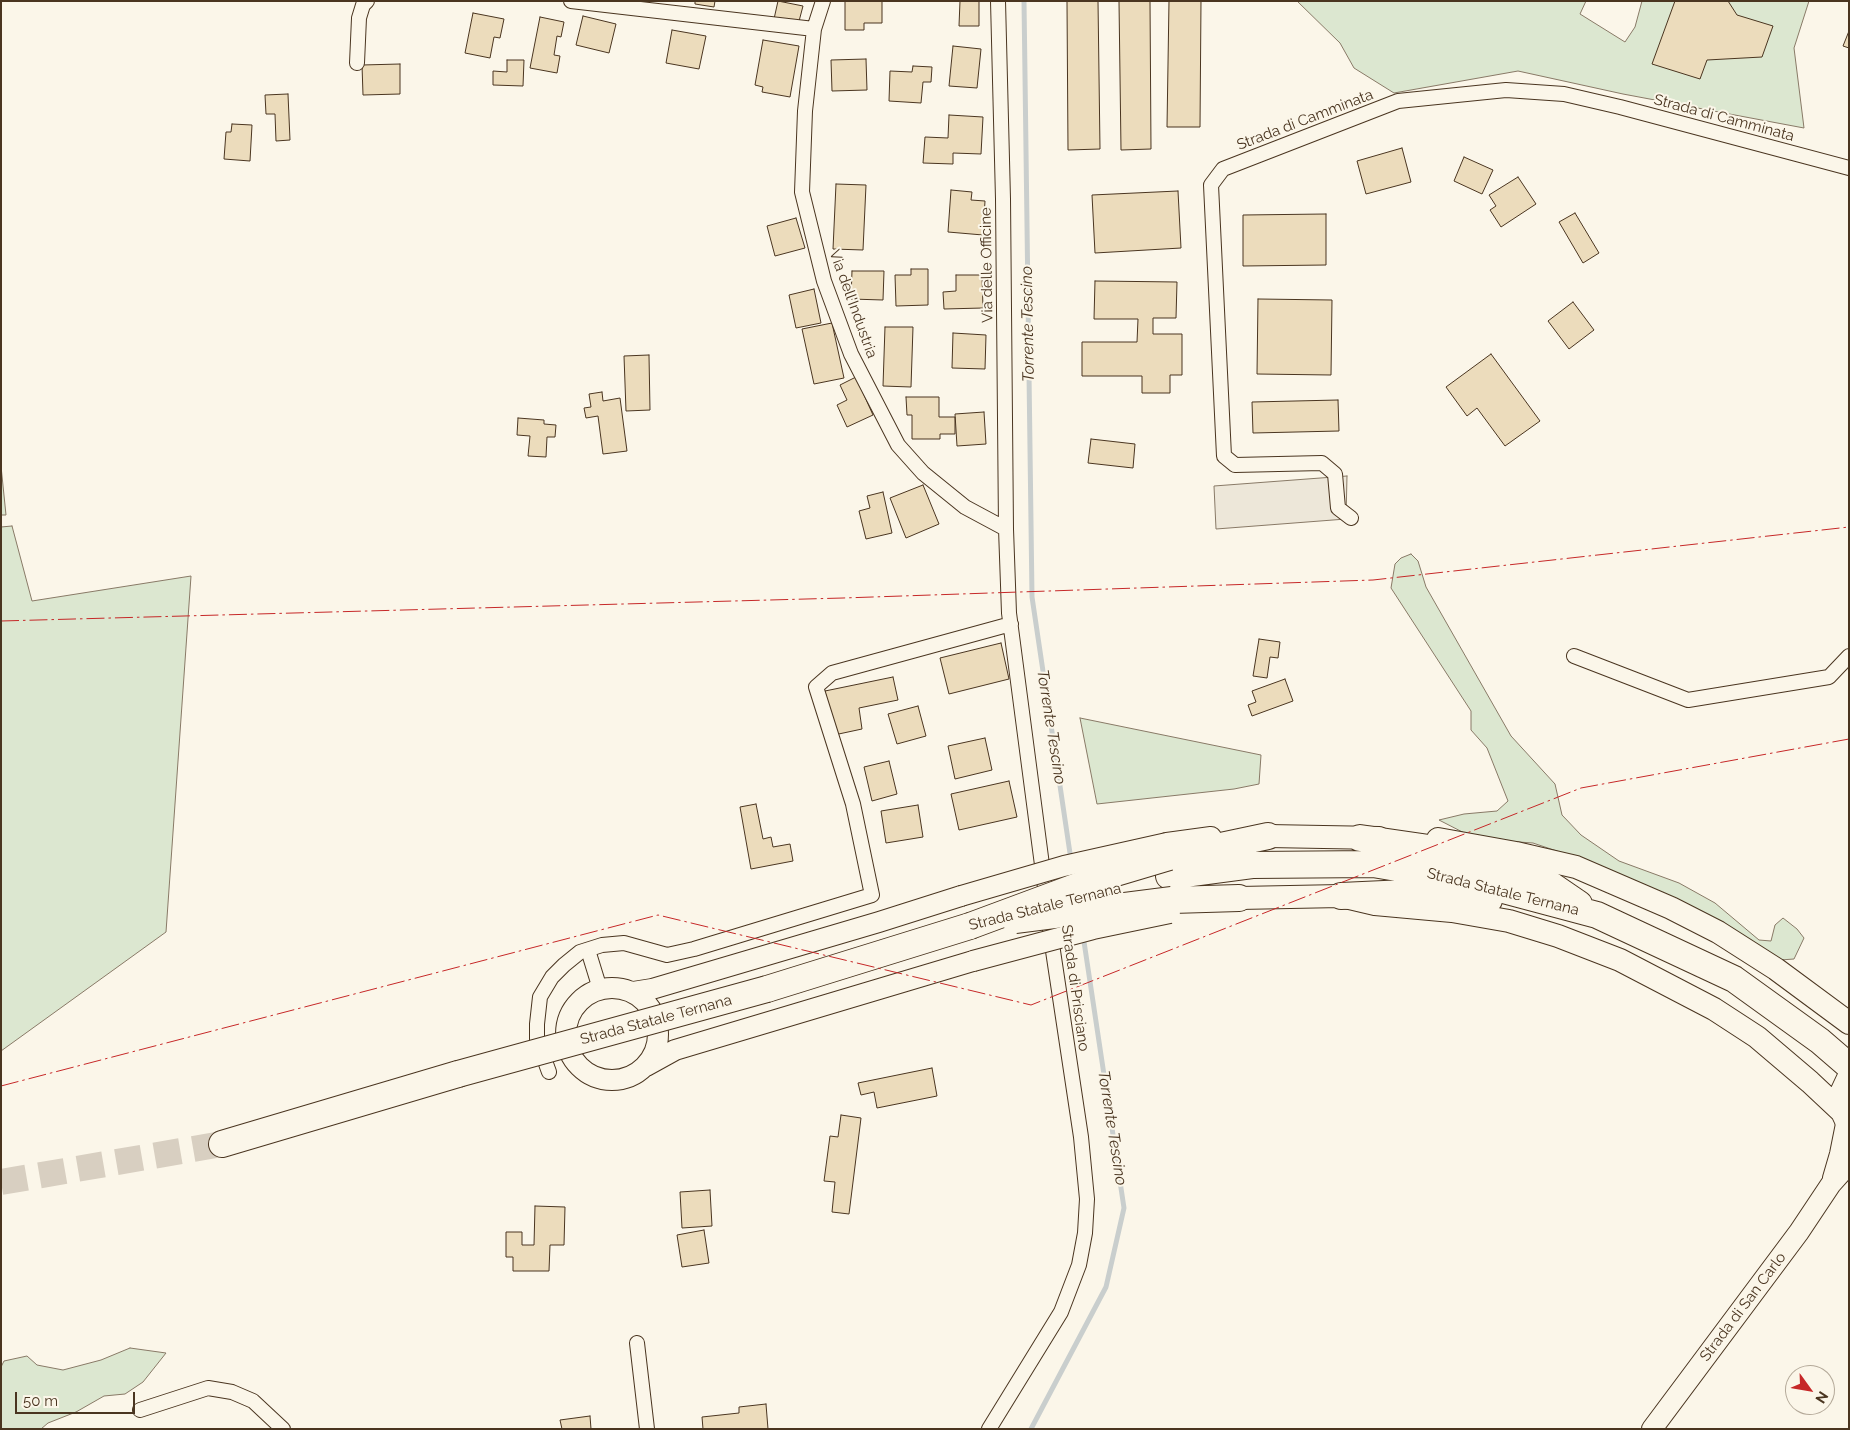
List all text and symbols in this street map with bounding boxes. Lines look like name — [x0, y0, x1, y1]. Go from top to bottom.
street label: Strada di Camminata — [1234, 86, 1376, 154]
street label: Strada di Camminata — [1652, 91, 1796, 145]
street label: Via delle Officine — [977, 207, 997, 323]
street label: Via dell'Industria — [825, 247, 881, 361]
water label: Torrente Tescino — [1017, 266, 1039, 382]
water label: Torrente Tescino — [1032, 668, 1070, 786]
street label: Strada Statale Ternana — [1425, 864, 1581, 920]
street label: Strada Statale Ternana — [967, 879, 1123, 935]
street label: Strada di Prisciano — [1057, 924, 1093, 1052]
street label: Strada Statale Ternana — [578, 991, 734, 1049]
water label: Torrente Tescino — [1093, 1069, 1131, 1187]
street label: Strada di San Carlo — [1696, 1249, 1790, 1365]
north arrow — [1785, 1365, 1835, 1415]
scale bar — [18, 1382, 138, 1414]
text: N — [1812, 1389, 1831, 1406]
text: 50 m — [23, 1392, 58, 1410]

